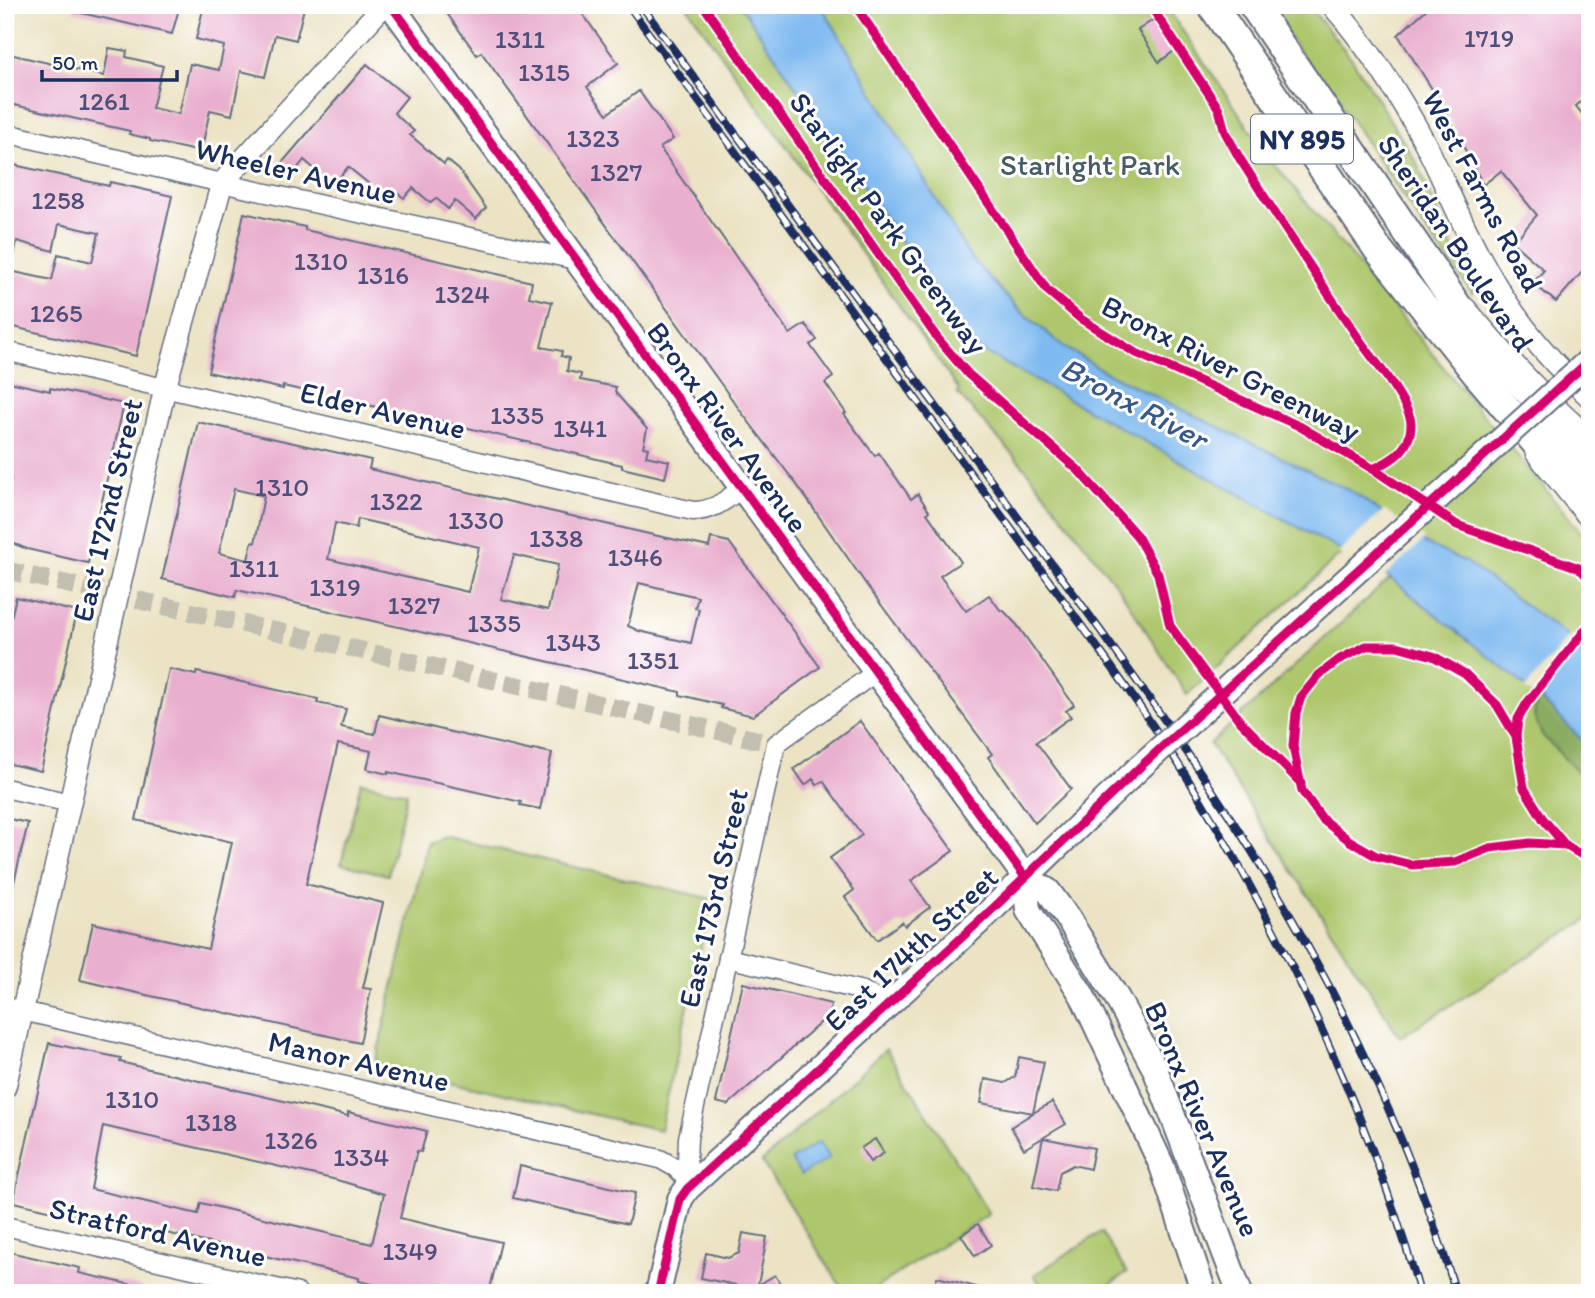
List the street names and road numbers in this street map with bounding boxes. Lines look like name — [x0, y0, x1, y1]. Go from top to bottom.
street label: West Farms Road — [1414, 84, 1552, 298]
street label: Starlight Park Greenway — [781, 85, 997, 361]
road number: NY 895 — [1251, 114, 1353, 164]
street label: Sheridan Boulevard — [1370, 128, 1542, 358]
street label: Wheeler Avenue — [192, 130, 400, 212]
street label: Bronx River Greenway — [1097, 288, 1365, 448]
street label: Bronx River Avenue — [639, 314, 817, 540]
street label: Elder Avenue — [297, 373, 469, 447]
street label: East 172nd Street — [63, 395, 151, 625]
street label: East 173rd Street — [670, 785, 756, 1011]
street label: East 174th Street — [816, 859, 1006, 1039]
street label: Bronx River Avenue — [1137, 996, 1269, 1242]
street label: Manor Avenue — [265, 1022, 453, 1100]
street label: Stratford Avenue — [46, 1189, 270, 1275]

